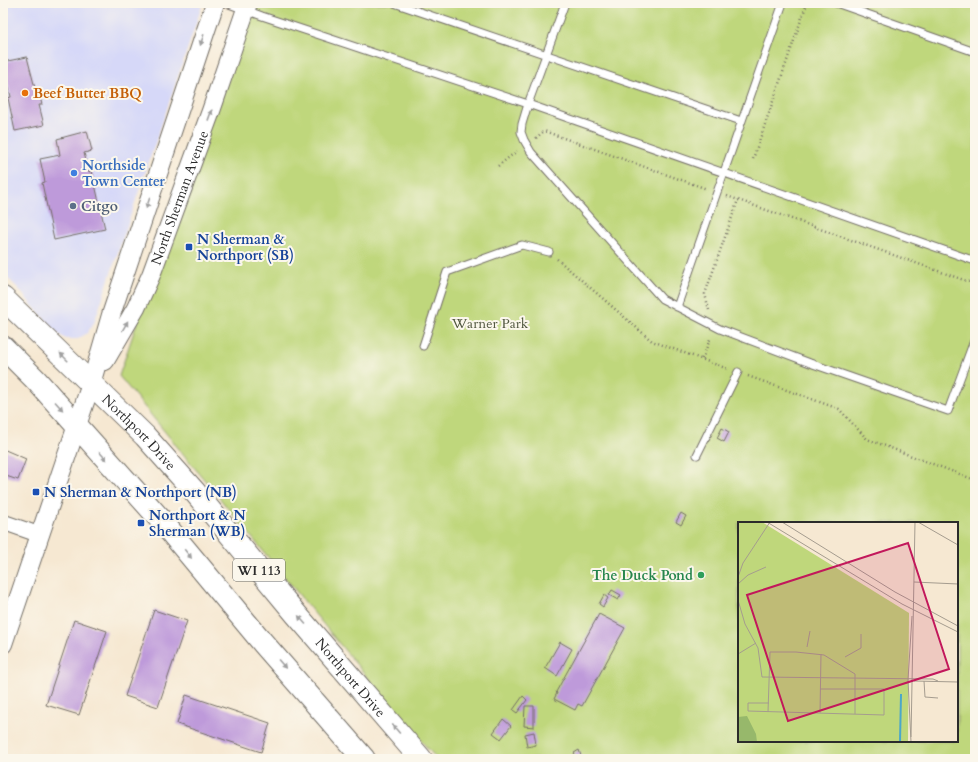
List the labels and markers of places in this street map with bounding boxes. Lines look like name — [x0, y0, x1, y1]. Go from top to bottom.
place label: Beef Butter BBQ — [33, 84, 142, 103]
marker: Beef Butter BBQ — [20, 88, 30, 98]
place label: Northside Town Center — [82, 156, 165, 191]
marker: Northside Town Center — [69, 168, 79, 178]
place label: Citgo — [81, 197, 118, 216]
marker: Citgo — [68, 201, 78, 211]
place label: N Sherman & Northport (SB) — [197, 230, 294, 265]
marker: N Sherman & Northport (SB) — [184, 242, 194, 252]
place label: N Sherman & Northport (NB) — [44, 483, 237, 502]
marker: N Sherman & Northport (NB) — [31, 487, 41, 497]
place label: Northport & N Sherman (WB) — [149, 506, 246, 541]
marker: Northport & N Sherman (WB) — [136, 518, 146, 528]
place label: The Duck Pond — [592, 566, 693, 585]
marker: The Duck Pond — [696, 570, 706, 580]

